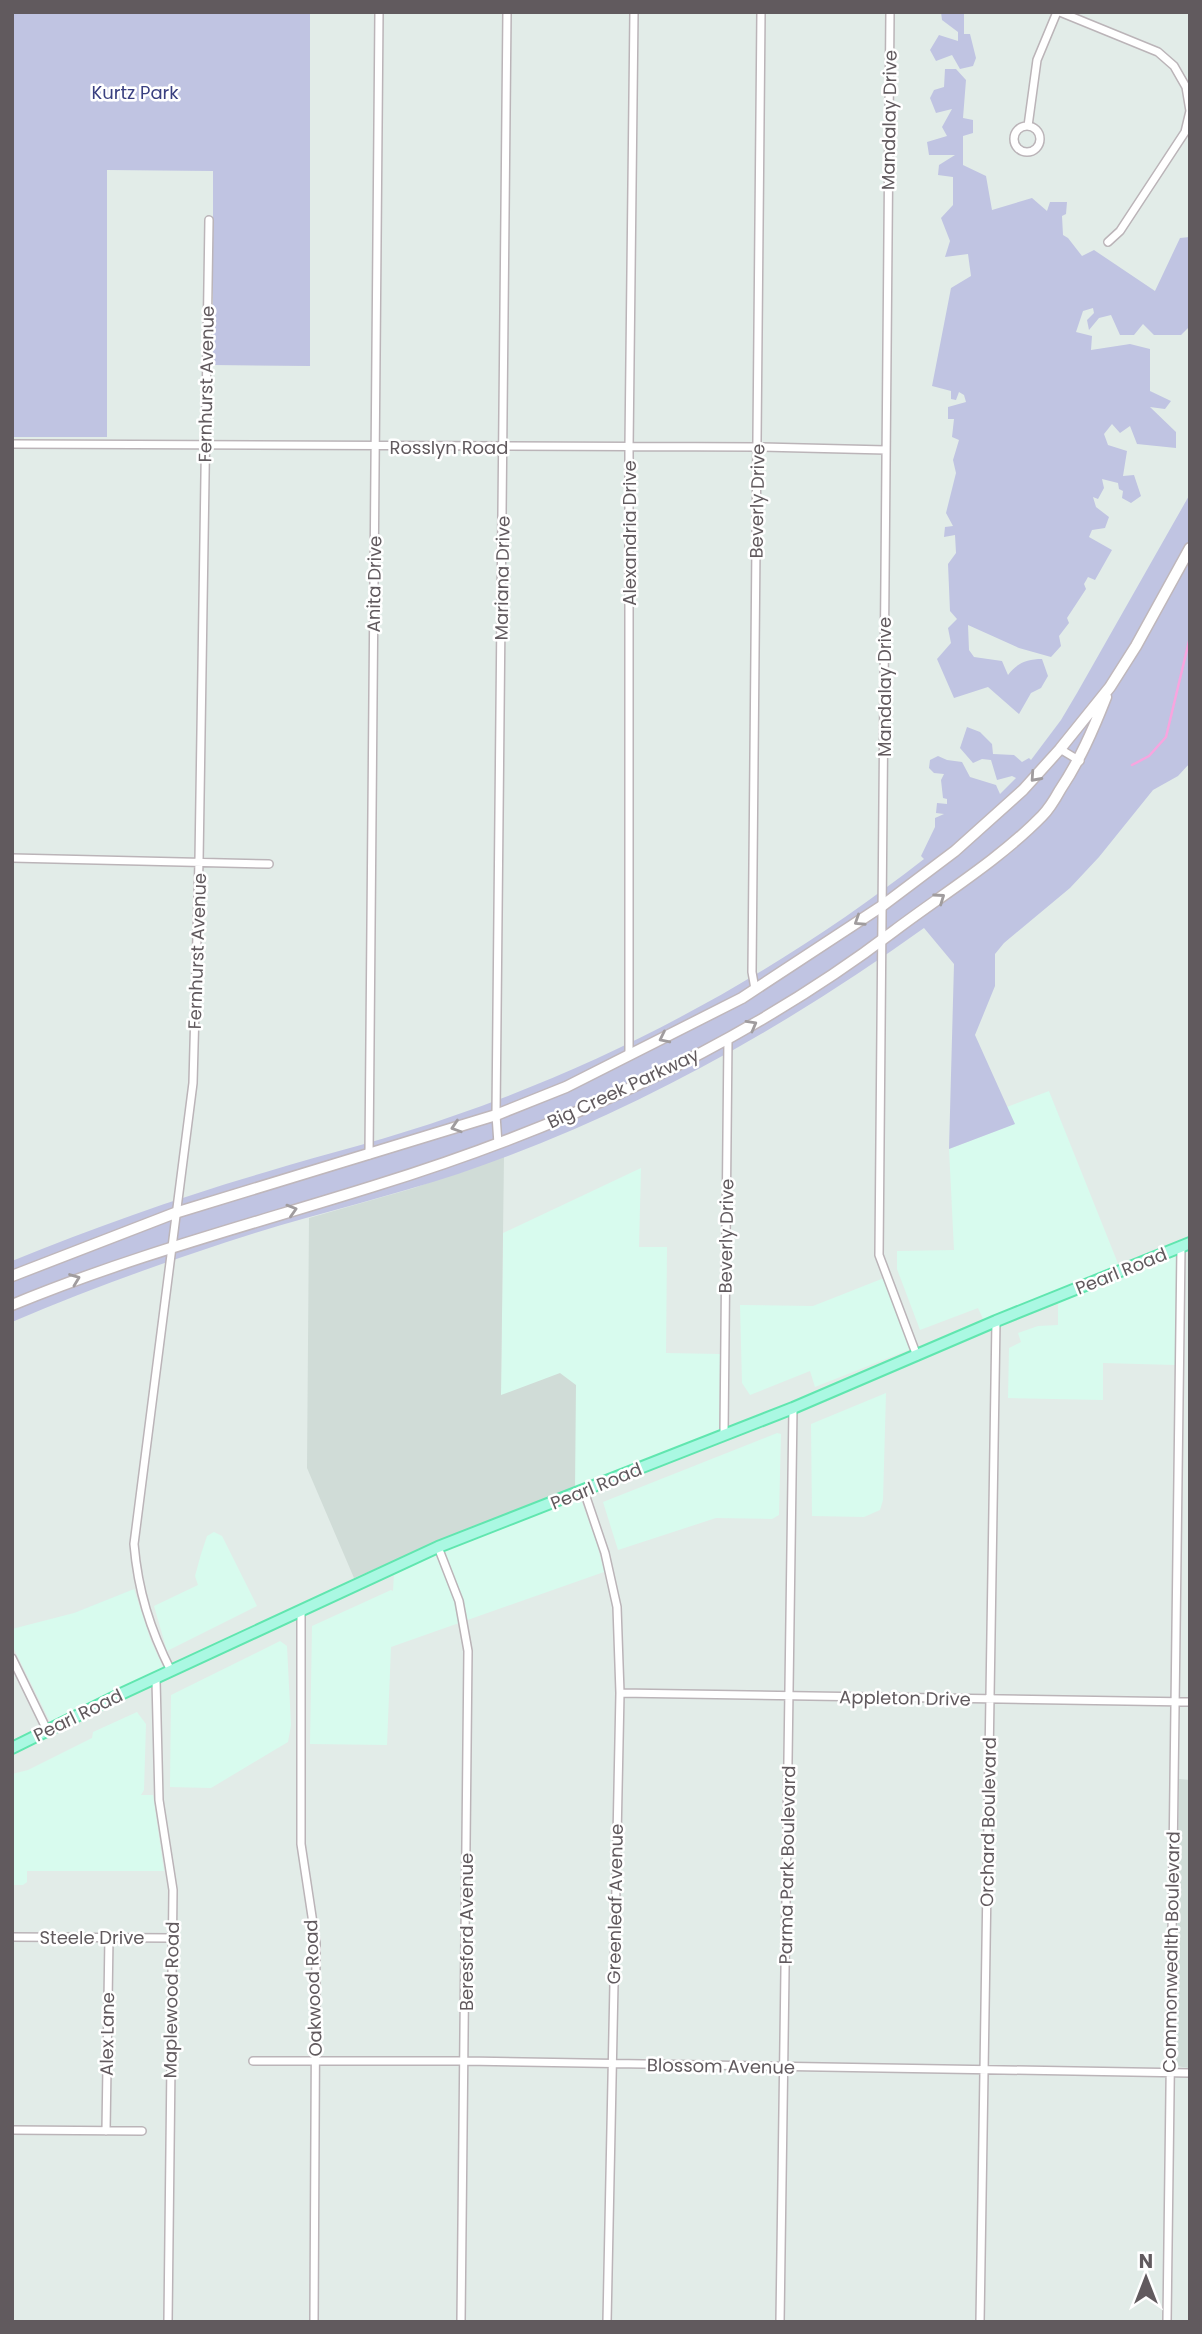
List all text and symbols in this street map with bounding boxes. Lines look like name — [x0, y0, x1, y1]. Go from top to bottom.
street label: Mandalay Drive — [875, 50, 903, 190]
park label: Kurtz Park — [91, 80, 179, 105]
street label: Fernhurst Avenue — [192, 306, 220, 462]
street label: Rosslyn Road — [390, 435, 508, 460]
street label: Beverly Drive — [744, 443, 770, 559]
street label: Alexandria Drive — [617, 460, 642, 606]
street label: Mariana Drive — [488, 515, 516, 641]
street label: Anita Drive — [361, 535, 387, 633]
street label: Mandalay Drive — [872, 617, 897, 757]
one-way arrow — [1031, 769, 1043, 782]
street label: Fernhurst Avenue — [182, 872, 212, 1030]
one-way arrow — [932, 894, 945, 906]
one-way arrow — [854, 913, 867, 925]
one-way arrow — [745, 1020, 757, 1033]
one-way arrow — [659, 1029, 671, 1043]
street label: Big Creek Parkway — [543, 1042, 703, 1134]
one-way arrow — [450, 1119, 462, 1134]
street label: Beverly Drive — [713, 1178, 739, 1294]
one-way arrow — [286, 1203, 298, 1218]
street label: Pearl Road — [1072, 1241, 1170, 1301]
one-way arrow — [69, 1274, 81, 1288]
street label: Pearl Road — [547, 1456, 645, 1516]
street label: Pearl Road — [29, 1683, 127, 1747]
street label: Appleton Drive — [839, 1684, 971, 1712]
street label: Orchard Boulevard — [974, 1737, 1002, 1907]
street label: Parma Park Boulevard — [773, 1765, 801, 1965]
street label: Greenleaf Avenue — [601, 1823, 629, 1985]
street label: Commonwealth Boulevard — [1156, 1831, 1186, 2073]
street label: Beresford Avenue — [454, 1853, 479, 2011]
street label: Oakwood Road — [298, 1919, 328, 2057]
street label: Maplewood Road — [157, 1921, 185, 2079]
street label: Steele Drive — [40, 1925, 144, 1950]
street label: Alex Lane — [94, 1992, 120, 2076]
street label: Blossom Avenue — [647, 2052, 795, 2080]
north arrow — [1111, 2243, 1181, 2313]
text: N — [1139, 2248, 1153, 2275]

